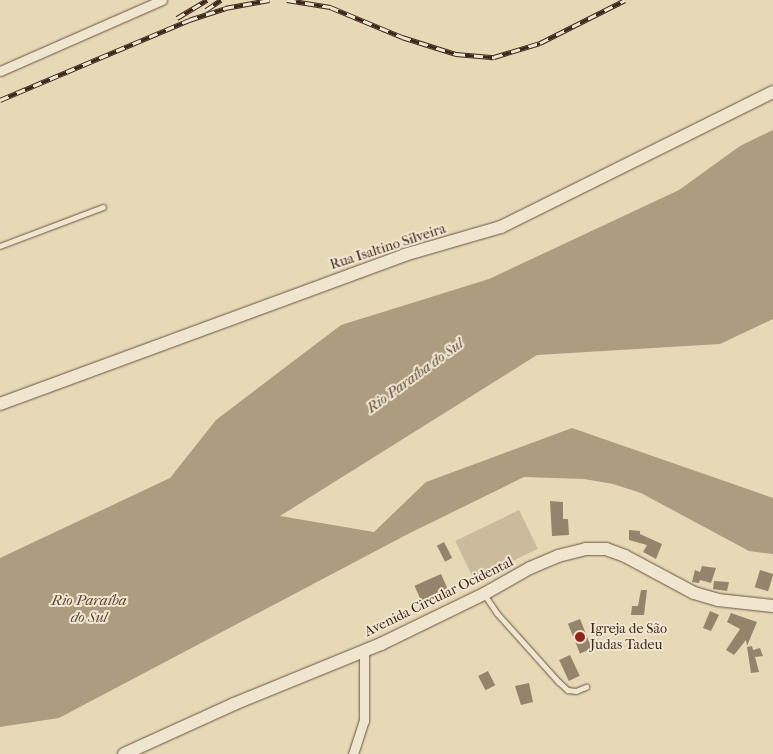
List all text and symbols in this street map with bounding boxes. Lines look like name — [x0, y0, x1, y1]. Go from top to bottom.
street label: Rua Isaltino Silveira — [328, 220, 448, 274]
water label: Rio Paraíba do Sul — [363, 335, 467, 417]
street label: Avenida Circular Ocidental — [362, 554, 516, 640]
water label: Rio Paraíba do Sul — [51, 591, 127, 626]
place label: Igreja de São Judas Tadeu — [590, 621, 667, 654]
marker: Igreja de São Judas Tadeu — [574, 631, 586, 643]

